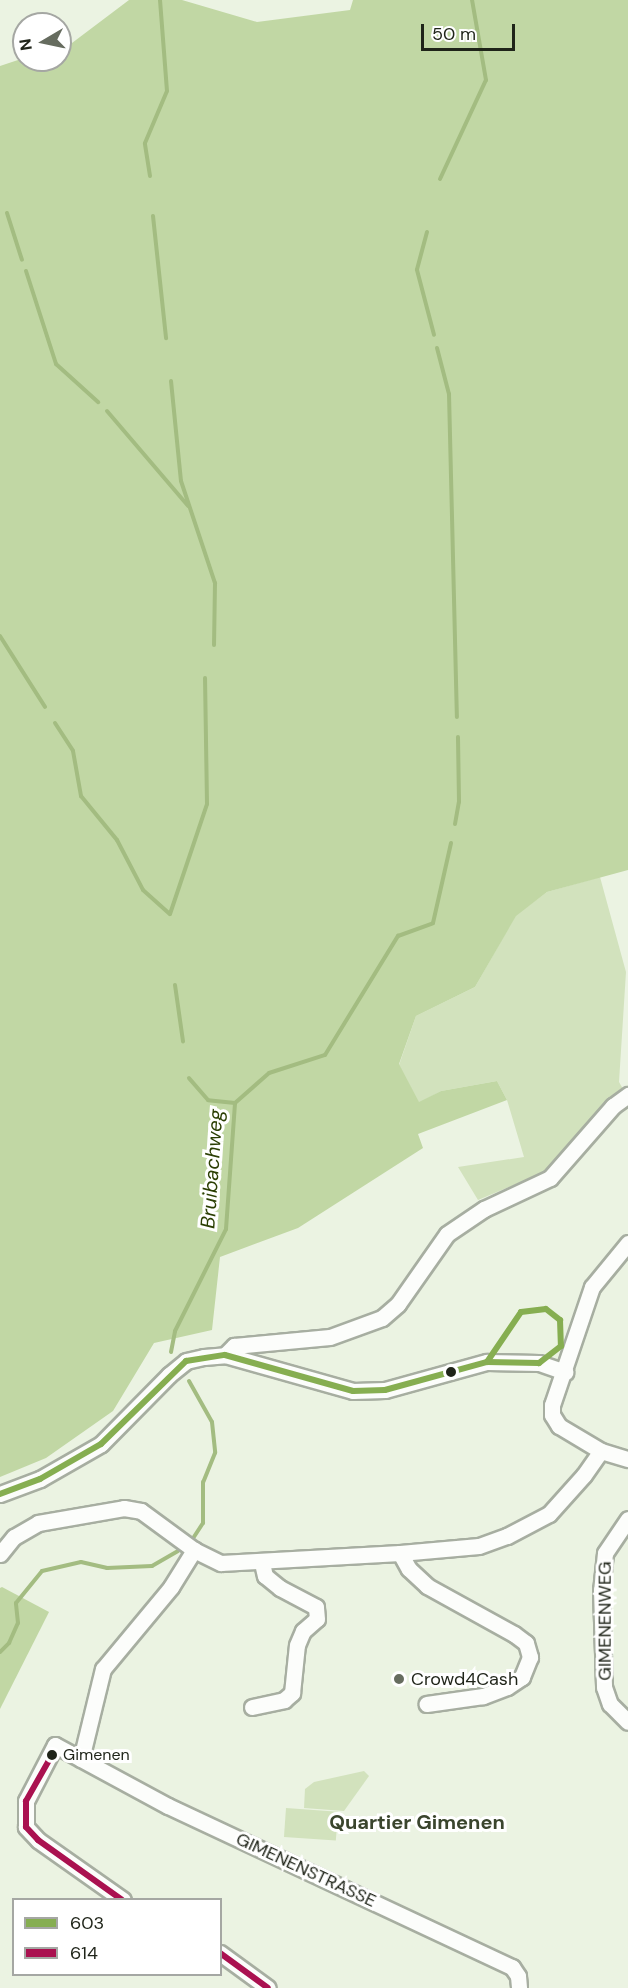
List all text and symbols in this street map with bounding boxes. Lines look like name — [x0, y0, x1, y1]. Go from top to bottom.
north arrow — [12, 12, 72, 72]
scale bar — [424, 12, 518, 50]
text: 50 m — [432, 22, 476, 46]
text: N — [14, 37, 37, 52]
water label: Bruibachweg — [196, 1109, 228, 1229]
unlabelled marker — [445, 1366, 457, 1378]
street label: GIMENENWEG — [594, 1561, 616, 1681]
place label: Crowd4Cash — [411, 1668, 518, 1690]
marker: Crowd4Cash — [392, 1672, 406, 1686]
place label: Gimenen — [63, 1745, 130, 1765]
marker: Gimenen — [46, 1749, 58, 1761]
district label: Quartier Gimenen — [329, 1810, 505, 1834]
street label: GIMENENSTRASSE — [232, 1828, 380, 1912]
legend — [12, 1898, 222, 1976]
text: 603 — [70, 1911, 104, 1935]
text: 614 — [70, 1941, 98, 1965]

